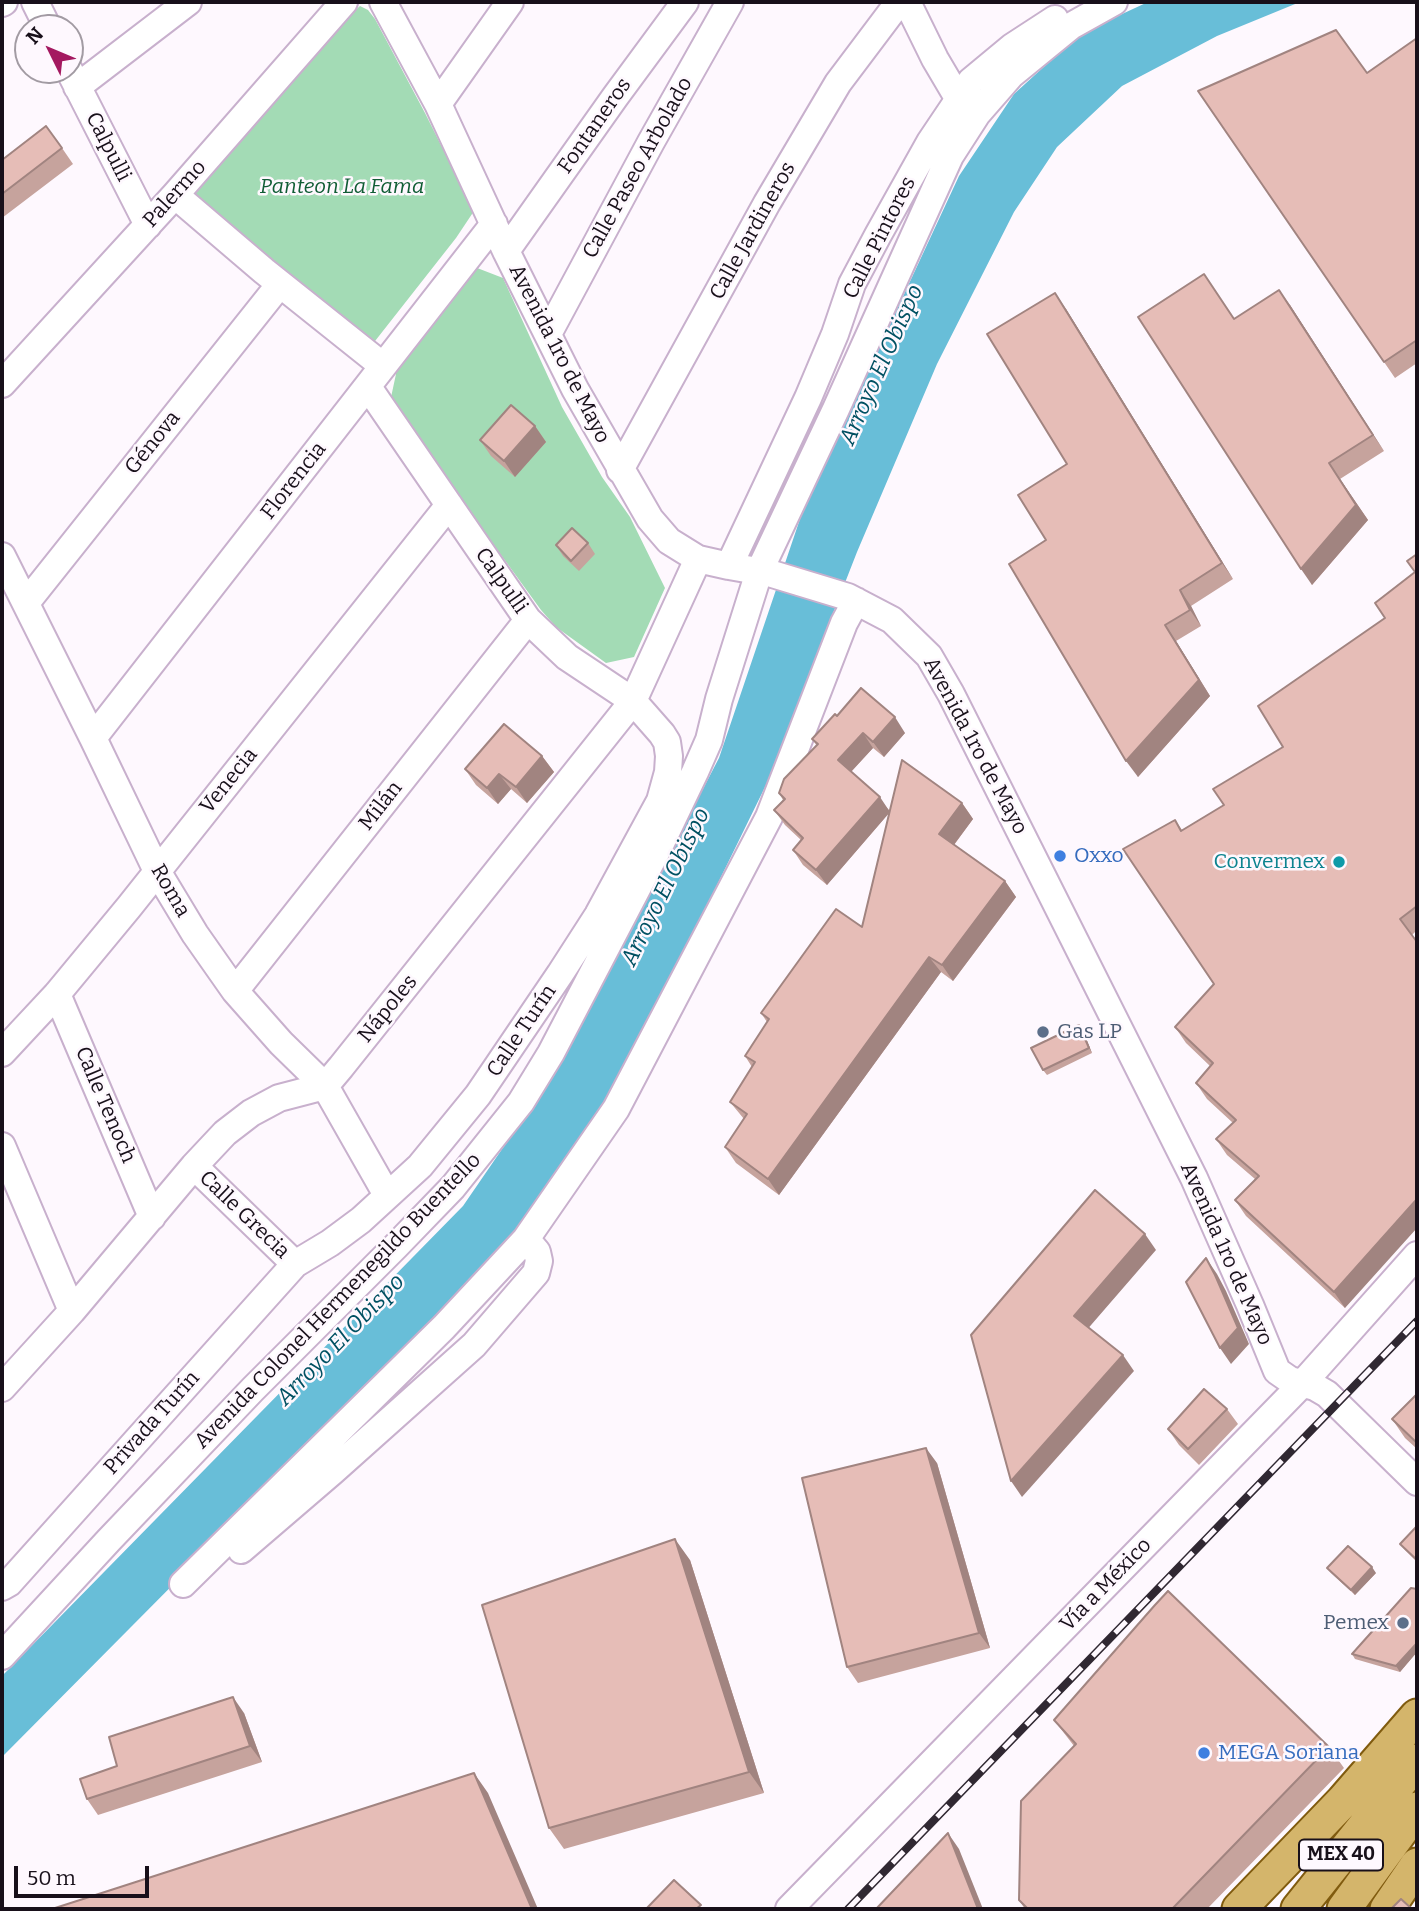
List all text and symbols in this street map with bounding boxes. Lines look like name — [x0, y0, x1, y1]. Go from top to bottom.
north arrow — [14, 14, 84, 84]
text: N — [21, 22, 48, 49]
street label: Fontaneros — [553, 73, 637, 179]
street label: Calle Paseo Arbolado — [578, 73, 698, 263]
street label: Calpulli — [80, 108, 136, 186]
street label: Palermo — [138, 155, 212, 233]
street label: Calle Jardineros — [705, 158, 801, 304]
street label: Calle Pintores — [838, 173, 922, 303]
park label: Panteon La Fama — [260, 174, 424, 200]
street label: Avenida 1ro de Mayo — [503, 260, 615, 448]
water label: Arroyo El Obispo — [834, 281, 930, 449]
street label: Génova — [120, 406, 186, 480]
street label: Florencia — [256, 437, 332, 525]
street label: Calpulli — [469, 543, 533, 619]
street label: Avenida 1ro de Mayo — [918, 653, 1032, 839]
street label: Venecia — [195, 743, 263, 819]
street label: Milán — [354, 776, 408, 836]
water label: Arroyo El Obispo — [616, 804, 716, 970]
place label: Oxxo — [1074, 843, 1124, 869]
marker: Oxxo — [1052, 848, 1068, 864]
place label: Convermex — [1214, 849, 1325, 875]
marker: Convermex — [1331, 854, 1347, 870]
street label: Roma — [145, 860, 195, 922]
street label: Nápoles — [353, 970, 423, 1048]
street label: Calle Turín — [482, 980, 562, 1082]
place label: Gas LP — [1057, 1019, 1122, 1045]
marker: Gas LP — [1035, 1024, 1051, 1040]
street label: Calle Tenoch — [69, 1043, 141, 1167]
street label: Avenida Colonel Hermenegildo Buentello — [190, 1148, 486, 1454]
street label: Avenida 1ro de Mayo — [1174, 1159, 1278, 1349]
street label: Calle Grecia — [193, 1166, 295, 1264]
water label: Arroyo El Obispo — [271, 1268, 411, 1412]
street label: Privada Turín — [99, 1366, 205, 1480]
street label: Vía a México — [1055, 1533, 1157, 1637]
place label: Pemex — [1323, 1610, 1389, 1636]
marker: Pemex — [1395, 1615, 1411, 1631]
place label: MEGA Soriana — [1218, 1740, 1359, 1766]
marker: MEGA Soriana — [1196, 1745, 1212, 1761]
road number: MEX 40 — [1299, 1840, 1383, 1870]
scale bar — [18, 1852, 152, 1896]
text: 50 m — [27, 1865, 76, 1891]

